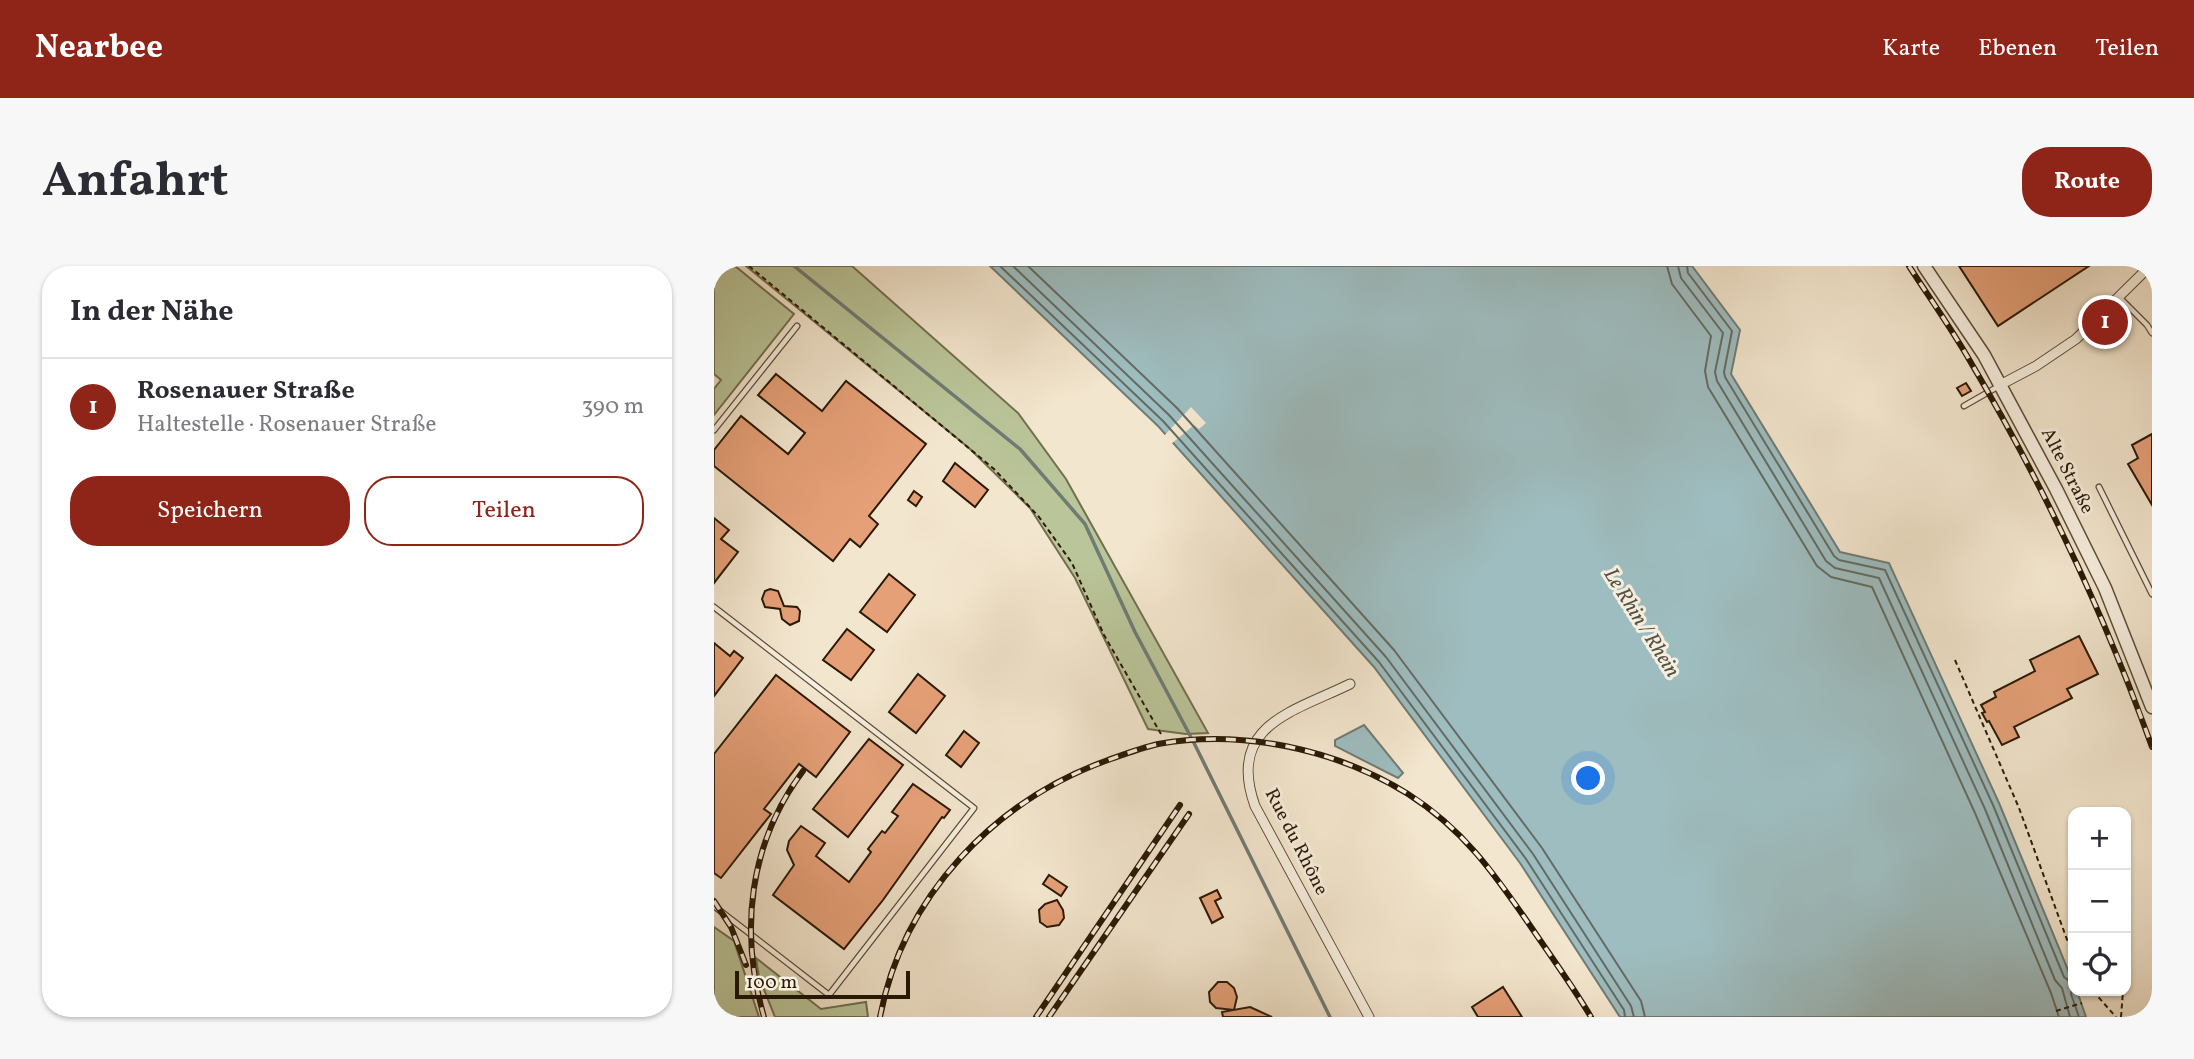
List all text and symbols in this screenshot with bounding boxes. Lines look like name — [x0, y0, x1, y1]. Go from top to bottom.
text: Nearbee — [35, 26, 163, 72]
text: Karte — [1882, 32, 1940, 66]
text: Ebenen — [1978, 32, 2057, 66]
text: Teilen — [2095, 32, 2159, 66]
button: Route — [2022, 147, 2152, 217]
text: Anfahrt — [42, 148, 229, 217]
text: In der Nähe — [70, 291, 234, 333]
pin: 1 — [2082, 296, 2128, 348]
text: Rosenauer Straße — [137, 373, 355, 409]
text: 1 — [88, 391, 98, 423]
text: 390 m — [581, 391, 644, 423]
text: Haltestelle · Rosenauer Straße — [137, 409, 436, 441]
street label: Alte Straße — [2034, 424, 2100, 518]
button: Speichern — [70, 476, 350, 546]
button: Teilen — [364, 476, 644, 546]
water label: Le Rhin / Rhein — [1596, 563, 1686, 683]
your location — [1571, 761, 1605, 795]
street label: Rue du Rhône — [1258, 784, 1334, 900]
map controls — [2068, 807, 2131, 996]
button: + — [2068, 807, 2131, 870]
button: − — [2068, 870, 2131, 933]
button: locate — [2068, 933, 2131, 996]
scale bar — [735, 968, 910, 1000]
text: 100 m — [746, 970, 797, 996]

